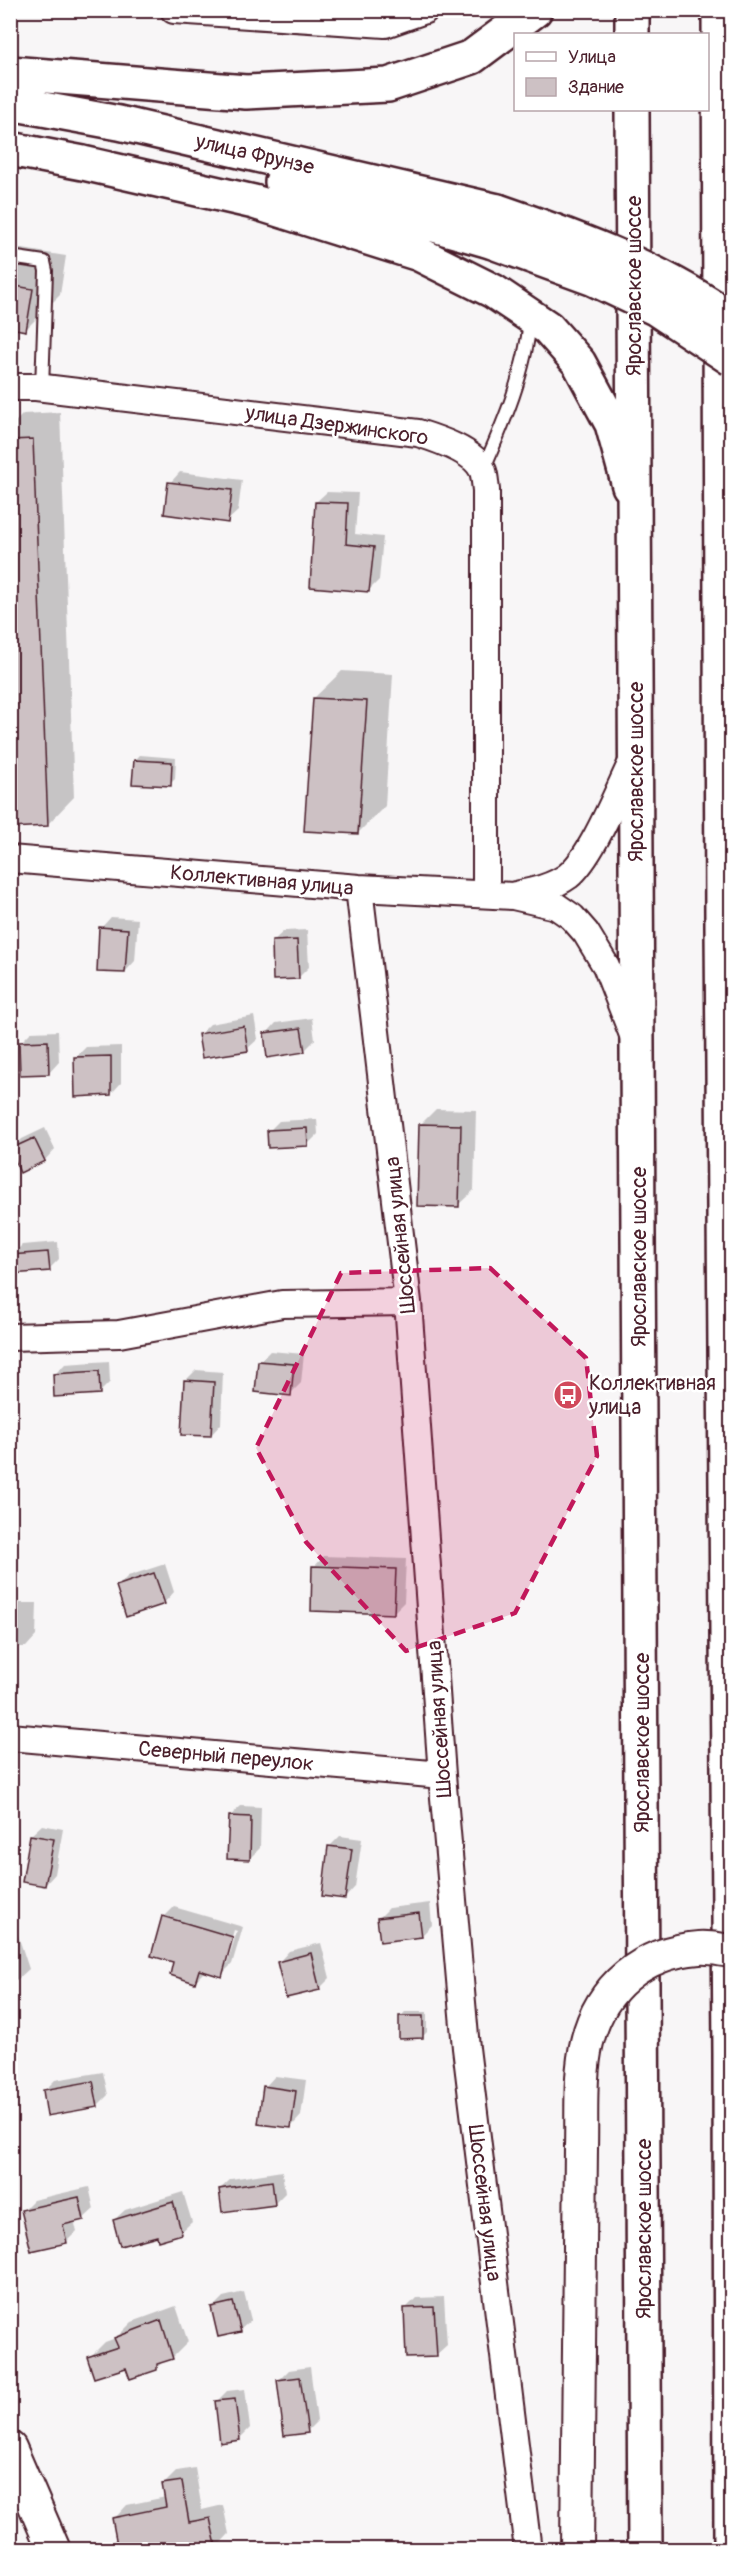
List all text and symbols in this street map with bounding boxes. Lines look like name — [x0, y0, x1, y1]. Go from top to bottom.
legend — [514, 33, 709, 111]
text: Улица — [568, 46, 616, 69]
text: Здание — [568, 76, 624, 99]
street label: улица Фрунзе — [192, 128, 317, 181]
street label: Ярославское шоссе — [621, 195, 648, 376]
street label: улица Дзержинского — [243, 399, 430, 452]
street label: Ярославское шоссе — [623, 681, 650, 862]
street label: Коллективная улица — [169, 859, 355, 902]
street label: Шоссейная улица — [379, 1155, 422, 1315]
street label: Ярославское шоссе — [626, 1166, 653, 1347]
place label: Коллективная улица — [588, 1370, 716, 1421]
bus stop icon: Коллективная улица — [552, 1379, 584, 1411]
street label: Шоссейная улица — [421, 1640, 458, 1798]
street label: Ярославское шоссе — [629, 1652, 656, 1833]
street label: Северный переулок — [137, 1735, 315, 1778]
street label: Шоссейная улица — [462, 2123, 507, 2283]
street label: Ярославское шоссе — [631, 2138, 658, 2319]

